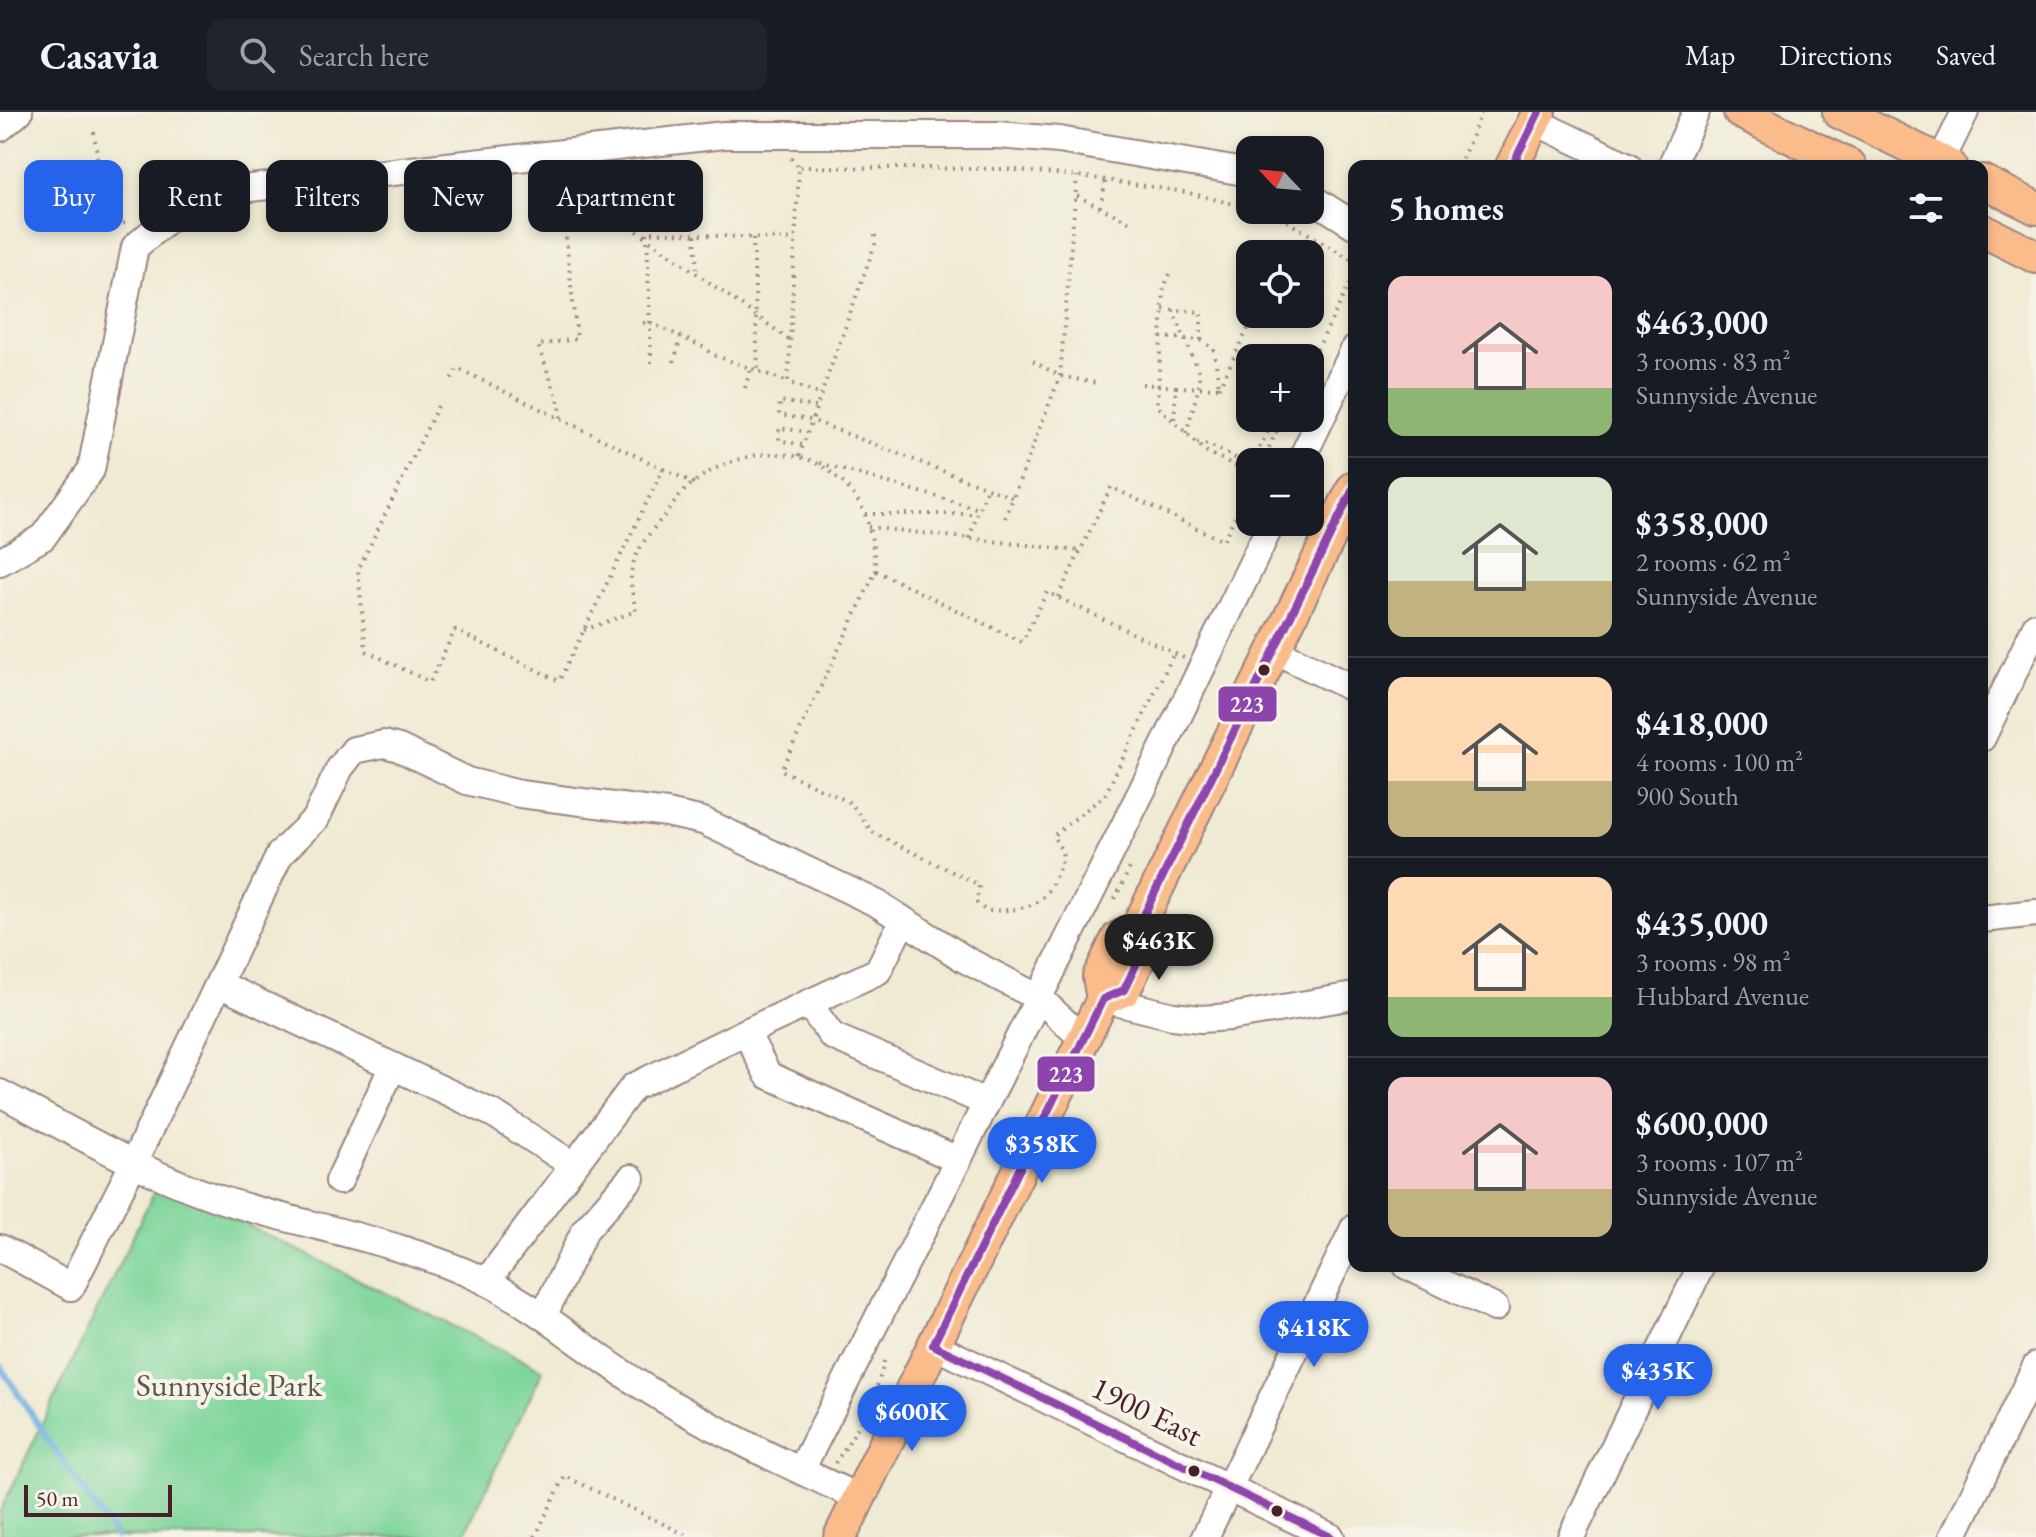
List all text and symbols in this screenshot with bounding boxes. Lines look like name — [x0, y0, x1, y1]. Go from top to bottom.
search box — [207, 19, 767, 91]
text: Casavia — [40, 31, 159, 80]
icon: search — [235, 33, 279, 77]
text: Search here — [299, 36, 429, 75]
text: Map — [1685, 37, 1735, 73]
text: Directions — [1779, 37, 1892, 73]
text: Saved — [1936, 37, 1996, 73]
north arrow — [1236, 136, 1324, 224]
map controls — [1236, 136, 1324, 536]
chip: Buy — [24, 160, 123, 232]
chip: Rent — [139, 160, 250, 232]
chip: Filters — [266, 160, 388, 232]
chip: New — [404, 160, 512, 232]
chip: Apartment — [528, 160, 703, 232]
text: 5 homes — [1388, 186, 1504, 230]
icon: filters — [1904, 186, 1948, 230]
button: locate — [1236, 240, 1324, 328]
text: $463,000 — [1636, 300, 1768, 344]
icon: home — [1452, 308, 1548, 404]
button: + — [1236, 344, 1324, 432]
text: 3 rooms · 83 m² — [1636, 344, 1791, 378]
text: Sunnyside Avenue — [1636, 378, 1817, 412]
button: − — [1236, 448, 1324, 536]
text: $358,000 — [1636, 501, 1768, 545]
icon: home — [1452, 509, 1548, 605]
text: 2 rooms · 62 m² — [1636, 545, 1791, 579]
text: Sunnyside Avenue — [1636, 579, 1817, 613]
unlabelled marker — [1256, 662, 1272, 678]
line badge: 223 — [1217, 685, 1278, 723]
text: 223 — [1230, 690, 1264, 719]
text: $418,000 — [1636, 701, 1768, 745]
icon: home — [1452, 709, 1548, 805]
text: 4 rooms · 100 m² — [1636, 745, 1803, 779]
text: 900 South — [1636, 779, 1739, 813]
text: $435,000 — [1636, 901, 1768, 945]
icon: home — [1452, 909, 1548, 1005]
pin: $463K — [1103, 914, 1215, 982]
text: $463K — [1122, 923, 1196, 957]
text: 3 rooms · 98 m² — [1636, 945, 1791, 979]
text: Hubbard Avenue — [1636, 979, 1809, 1013]
line badge: 223 — [1036, 1055, 1096, 1093]
text: 223 — [1049, 1060, 1083, 1089]
text: $600,000 — [1636, 1101, 1768, 1145]
icon: home — [1452, 1109, 1548, 1205]
pin: $358K — [986, 1117, 1098, 1185]
text: $358K — [1005, 1126, 1079, 1160]
text: 3 rooms · 107 m² — [1636, 1145, 1803, 1179]
text: Sunnyside Avenue — [1636, 1179, 1817, 1213]
pin: $418K — [1258, 1301, 1370, 1369]
text: $418K — [1277, 1310, 1351, 1344]
pin: $435K — [1602, 1344, 1714, 1412]
text: $435K — [1621, 1353, 1695, 1387]
park label: Sunnyside Park — [136, 1364, 323, 1406]
street label: 1900 East — [1085, 1366, 1209, 1456]
pin: $600K — [856, 1385, 968, 1453]
text: $600K — [875, 1394, 949, 1428]
unlabelled marker — [1186, 1463, 1202, 1479]
scale bar — [24, 1481, 172, 1517]
text: 50 m — [36, 1484, 79, 1513]
unlabelled marker — [1269, 1503, 1285, 1519]

